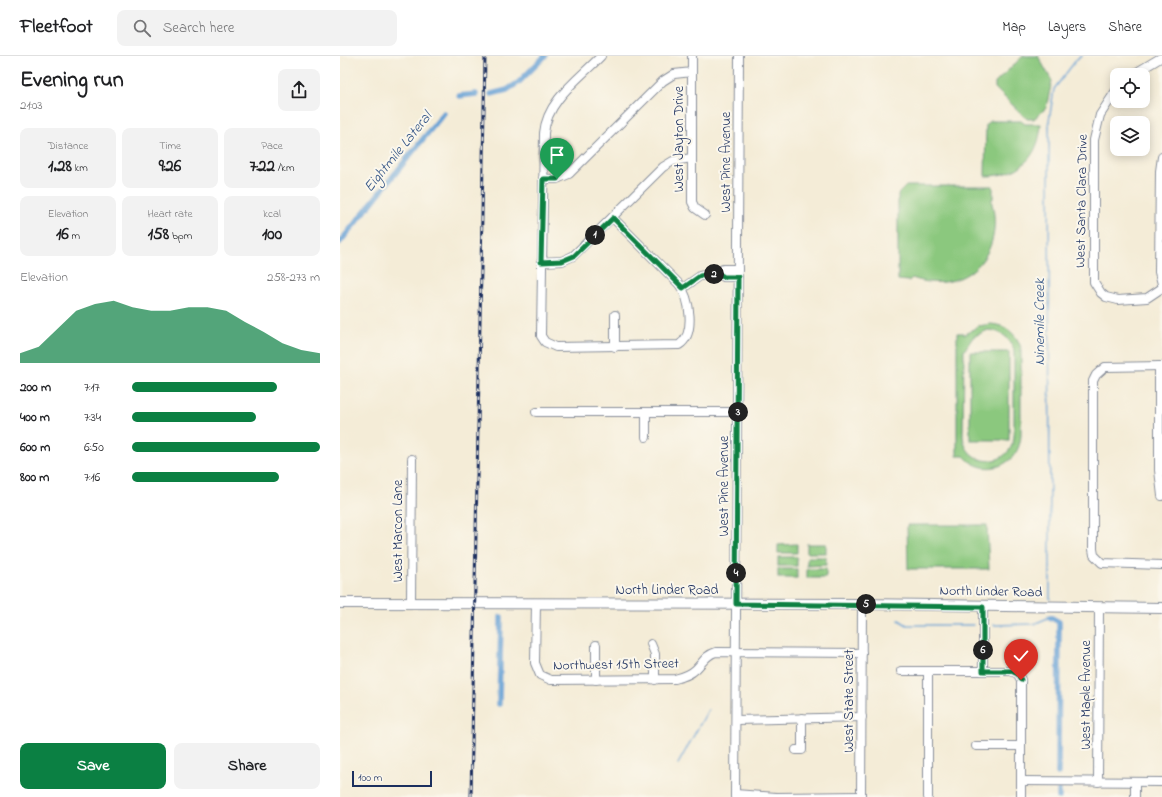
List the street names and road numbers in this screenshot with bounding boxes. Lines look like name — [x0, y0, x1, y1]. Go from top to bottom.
street label: West Jayton Drive — [669, 85, 691, 192]
street label: West Pine Avenue — [716, 111, 737, 212]
street label: West Santa Clara Drive — [1070, 133, 1094, 268]
street label: West Pine Avenue — [714, 435, 735, 536]
street label: West Marcon Lane — [388, 479, 409, 582]
street label: North Linder Road — [616, 580, 719, 601]
street label: North Linder Road — [939, 581, 1043, 603]
street label: West Maple Avenue — [1076, 639, 1097, 750]
street label: West State Street — [839, 649, 860, 753]
street label: Northwest 15th Street — [553, 653, 679, 677]

